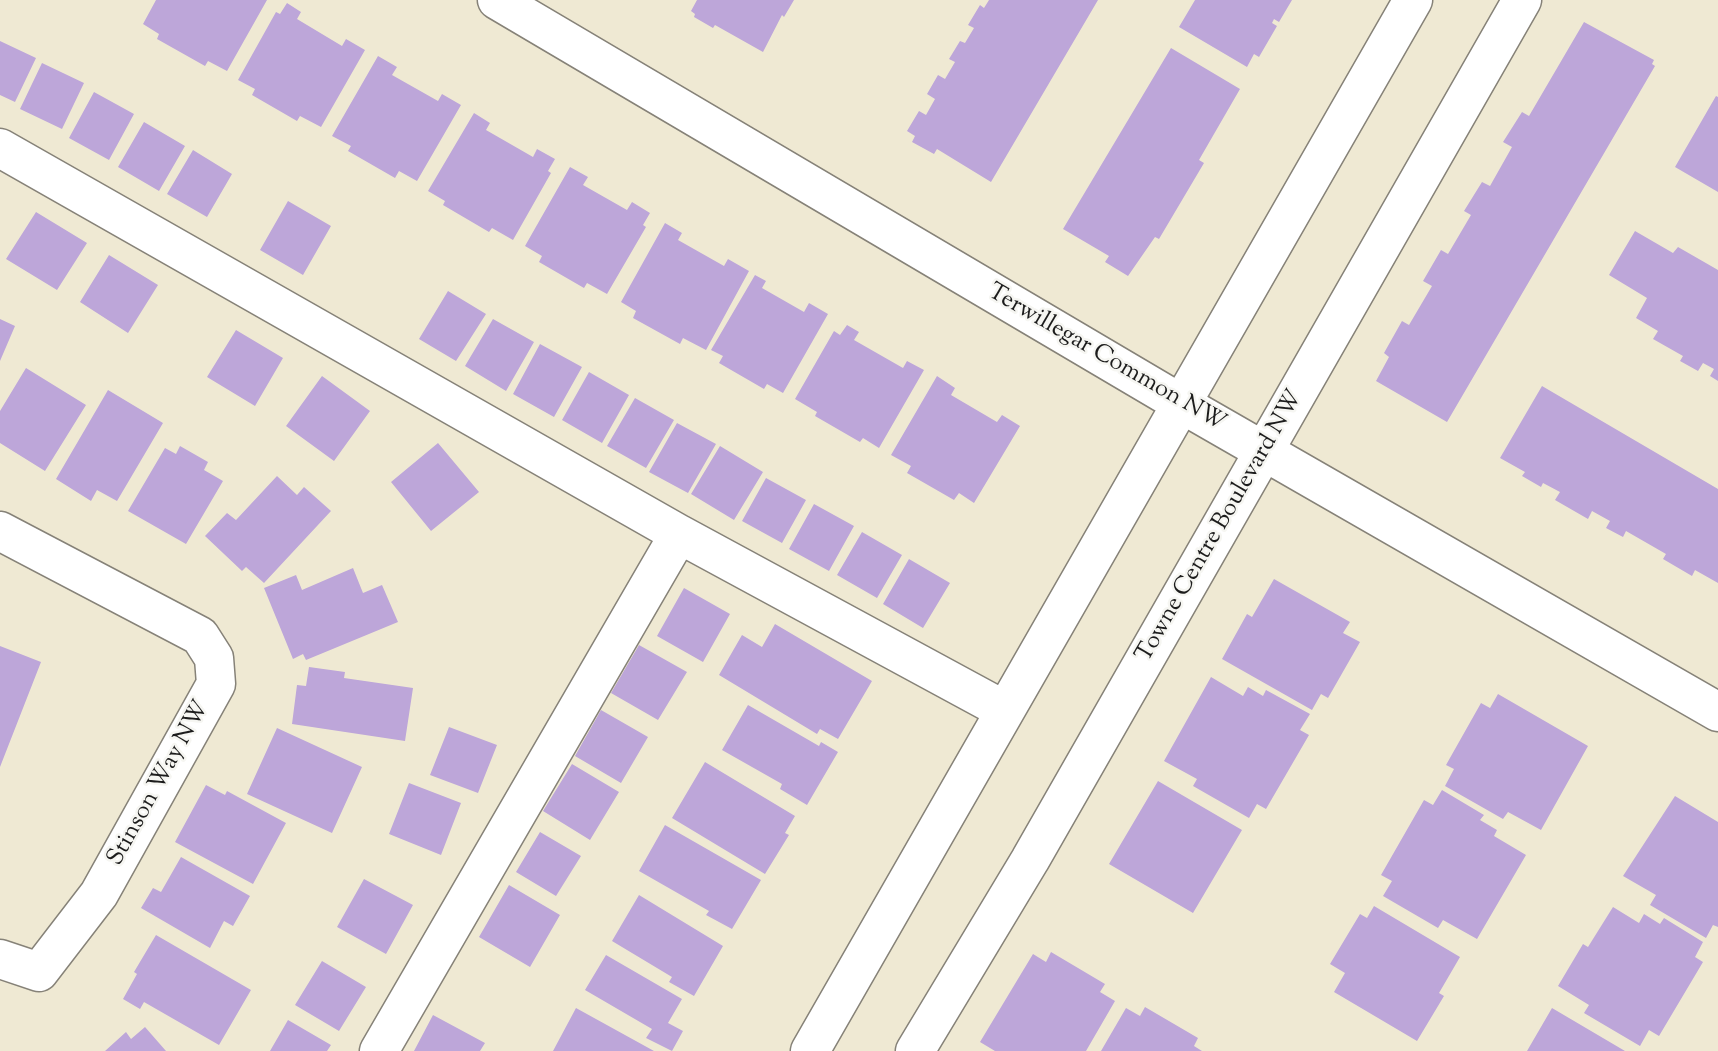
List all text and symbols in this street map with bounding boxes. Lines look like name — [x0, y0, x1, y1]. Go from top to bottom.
street label: Terwillegar Common NW — [982, 279, 1230, 439]
street label: Towne Centre Boulevard NW — [1131, 386, 1311, 668]
street label: Stinson Way NW — [103, 696, 217, 872]

